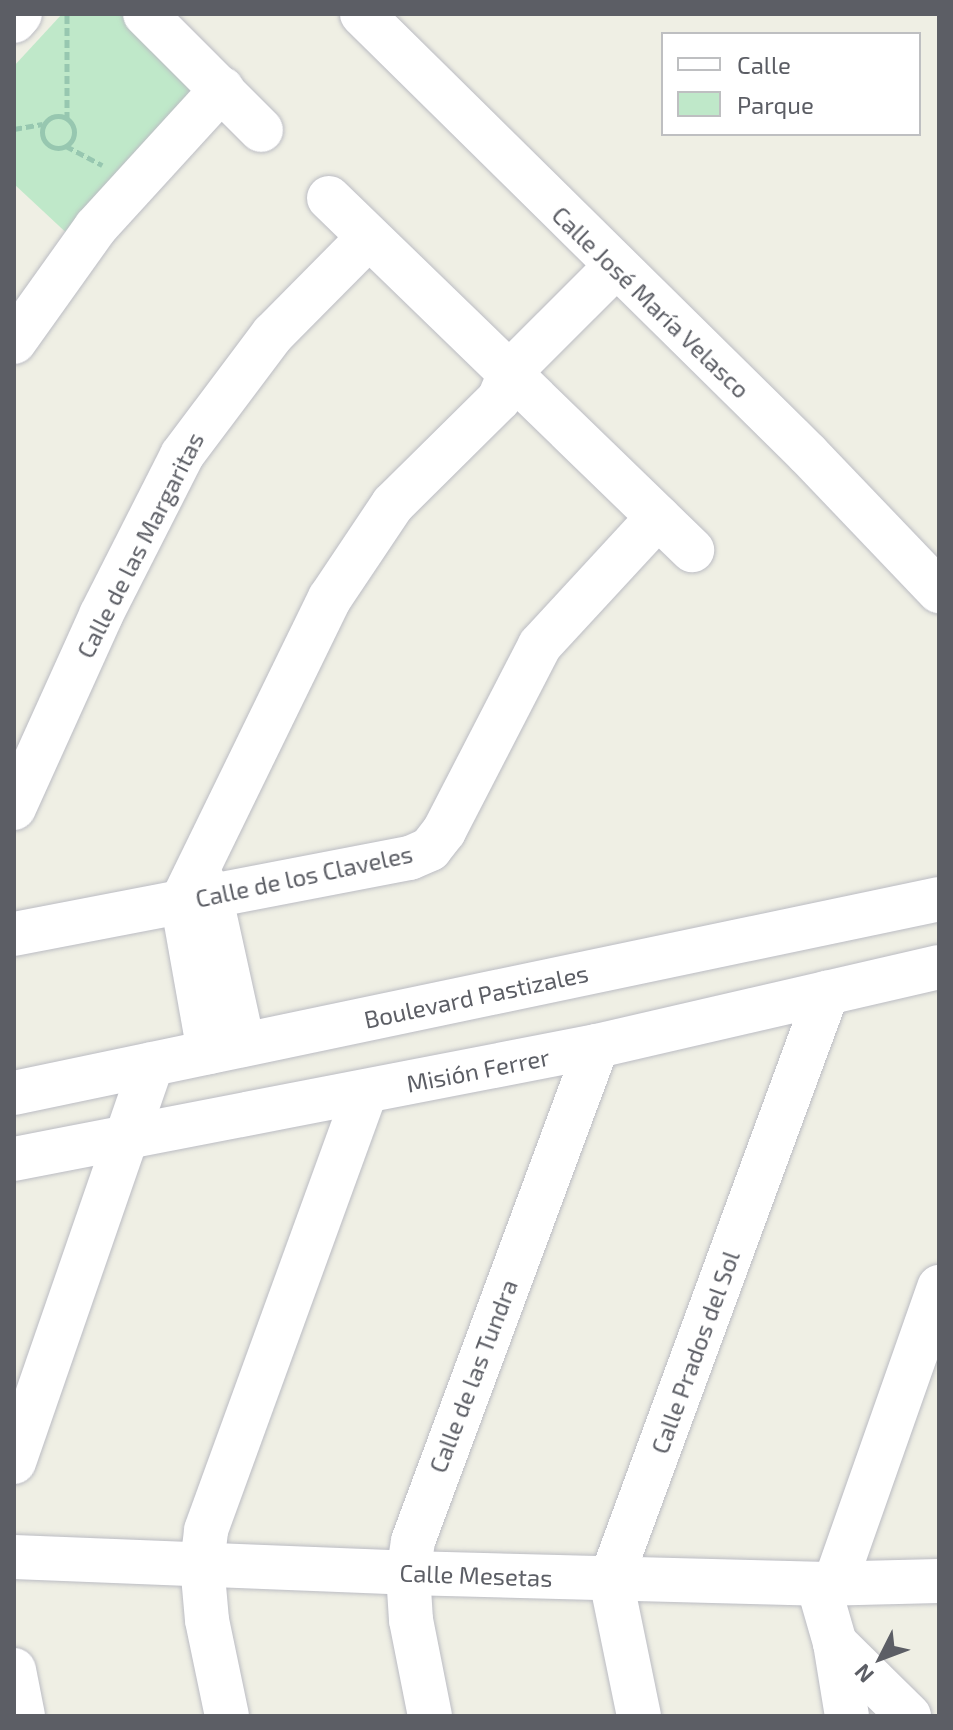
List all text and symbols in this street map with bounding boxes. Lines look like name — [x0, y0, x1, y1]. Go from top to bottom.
legend — [661, 32, 921, 136]
text: Calle — [737, 50, 791, 79]
text: Parque — [737, 90, 814, 119]
street label: Calle José María Velasco — [546, 200, 756, 404]
street label: Calle de las Margaritas — [71, 427, 209, 663]
street label: Calle de los Claveles — [193, 839, 415, 913]
street label: Boulevard Pastizales — [361, 958, 591, 1034]
street label: Misión Ferrer — [404, 1042, 552, 1098]
street label: Calle Prados del Sol — [645, 1246, 745, 1458]
street label: Calle de las Tundra — [423, 1275, 523, 1477]
street label: Calle Mesetas — [399, 1558, 553, 1592]
north arrow — [841, 1618, 921, 1698]
text: N — [848, 1659, 878, 1689]

